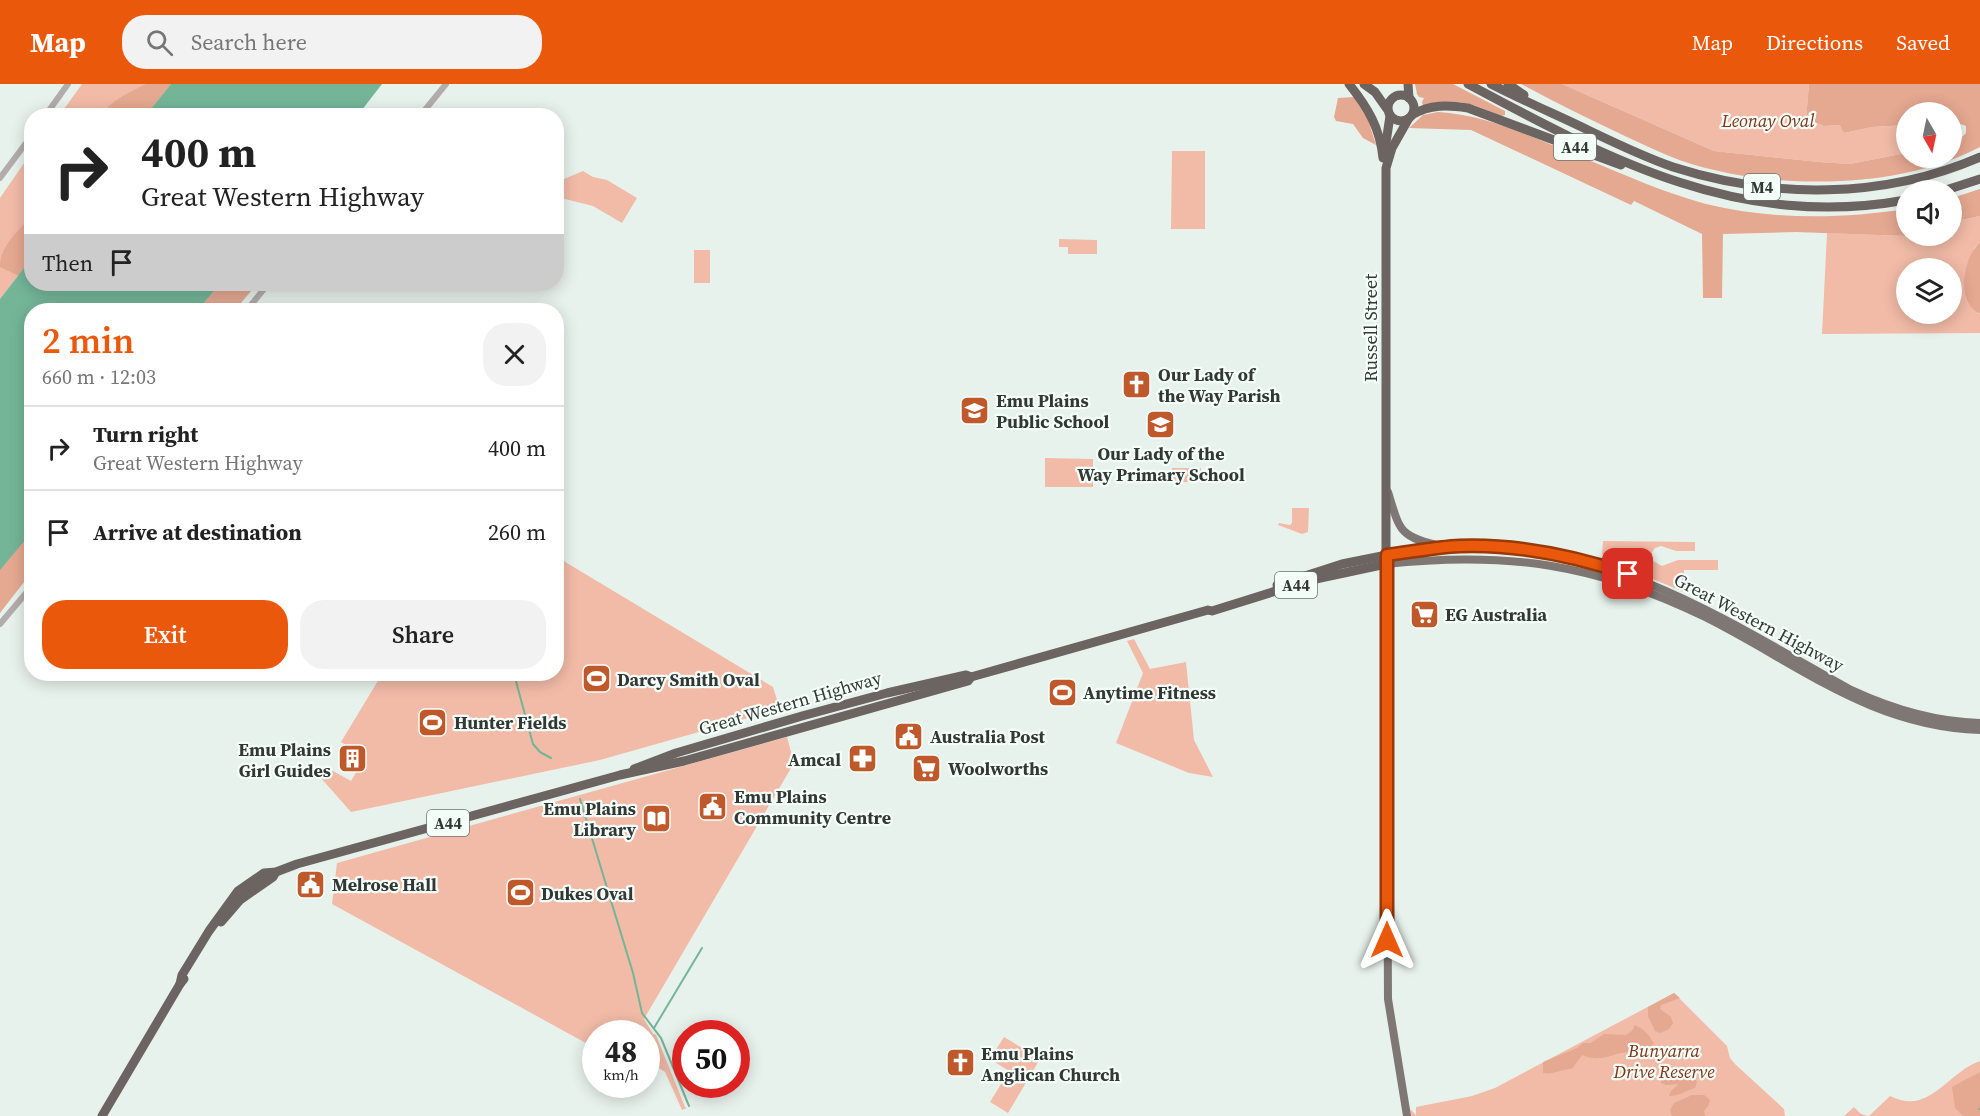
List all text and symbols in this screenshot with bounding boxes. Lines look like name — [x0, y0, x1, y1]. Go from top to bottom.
search box — [122, 15, 542, 69]
text: Map — [30, 23, 86, 61]
icon: search — [143, 26, 176, 59]
text: Search here — [191, 27, 307, 57]
text: Map — [1692, 28, 1733, 57]
text: Directions — [1766, 28, 1863, 57]
text: Saved — [1896, 28, 1950, 57]
north arrow — [1896, 102, 1962, 168]
map controls — [1896, 102, 1962, 324]
park label: Leonay Oval — [1720, 108, 1815, 133]
text: 400 m — [141, 123, 256, 181]
icon: right — [42, 132, 120, 210]
road number: A44 — [1554, 134, 1596, 160]
road number: M4 — [1744, 174, 1780, 200]
text: Great Western Highway — [141, 178, 424, 215]
button: sound — [1896, 180, 1962, 246]
icon: arrive — [105, 246, 138, 279]
text: Then — [42, 248, 93, 278]
button: layers — [1896, 258, 1962, 324]
street label: Russell Street — [1358, 274, 1383, 382]
text: 2 min — [42, 316, 134, 365]
button: close — [483, 323, 546, 386]
place label: Our Lady of the Way Parish — [1158, 362, 1281, 408]
text: 660 m · 12:03 — [42, 363, 156, 391]
church icon: Our Lady of the Way Parish — [1121, 368, 1153, 400]
place label: Emu Plains Public School — [996, 388, 1110, 434]
school or university icon: Emu Plains Public School — [959, 394, 991, 426]
school or university icon: Our Lady of the Way Primary School — [1145, 408, 1177, 440]
text: Turn right — [93, 419, 198, 449]
icon: right — [42, 432, 75, 465]
text: 400 m — [488, 433, 546, 463]
place label: Our Lady of the Way Primary School — [1077, 441, 1245, 487]
text: Great Western Highway — [93, 449, 303, 477]
icon: arrive — [42, 516, 75, 549]
text: Arrive at destination — [93, 517, 302, 547]
text: 260 m — [488, 517, 546, 547]
pin — [1602, 548, 1653, 599]
icon: arrive — [1611, 557, 1644, 590]
street label: Great Western Highway — [1670, 567, 1849, 678]
road number: A44 — [1275, 572, 1317, 598]
supermarket icon: EG Australia — [1408, 598, 1440, 630]
button: Exit — [42, 600, 288, 669]
button: Share — [300, 600, 546, 669]
place label: EG Australia — [1445, 602, 1548, 627]
sports icon: Darcy Smith Oval — [580, 663, 612, 695]
street label: Great Western Highway — [696, 665, 885, 741]
place label: Darcy Smith Oval — [617, 667, 760, 692]
sports icon: Anytime Fitness — [1046, 676, 1078, 708]
place label: Anytime Fitness — [1083, 680, 1216, 705]
sports icon: Hunter Fields — [417, 706, 449, 738]
place label: Hunter Fields — [454, 710, 567, 735]
public building icon: Australia Post — [893, 720, 925, 752]
place label: Australia Post — [930, 724, 1046, 749]
place label: Emu Plains Girl Guides — [238, 737, 331, 783]
building icon: Emu Plains Girl Guides — [336, 743, 368, 775]
pharmacy icon: Amcal — [846, 743, 878, 775]
place label: Amcal — [788, 747, 841, 772]
supermarket icon: Woolworths — [911, 752, 943, 784]
place label: Woolworths — [948, 756, 1048, 781]
place label: Emu Plains Community Centre — [734, 784, 891, 830]
public building icon: Emu Plains Community Centre — [697, 790, 729, 822]
place label: Emu Plains Library — [543, 796, 636, 842]
library icon: Emu Plains Library — [641, 802, 673, 834]
road number: A44 — [427, 810, 469, 836]
public building icon: Melrose Hall — [295, 868, 327, 900]
place label: Melrose Hall — [332, 872, 437, 897]
sports icon: Dukes Oval — [504, 877, 536, 909]
place label: Dukes Oval — [541, 881, 634, 906]
position arrow — [1355, 908, 1419, 972]
speed limit sign: 50 — [672, 1020, 750, 1098]
text: 48 — [605, 1031, 637, 1072]
park label: Bunyarra Drive Reserve — [1613, 1038, 1715, 1084]
place label: Emu Plains Anglican Church — [981, 1041, 1120, 1087]
church icon: Emu Plains Anglican Church — [944, 1047, 976, 1079]
text: km/h — [603, 1064, 639, 1085]

